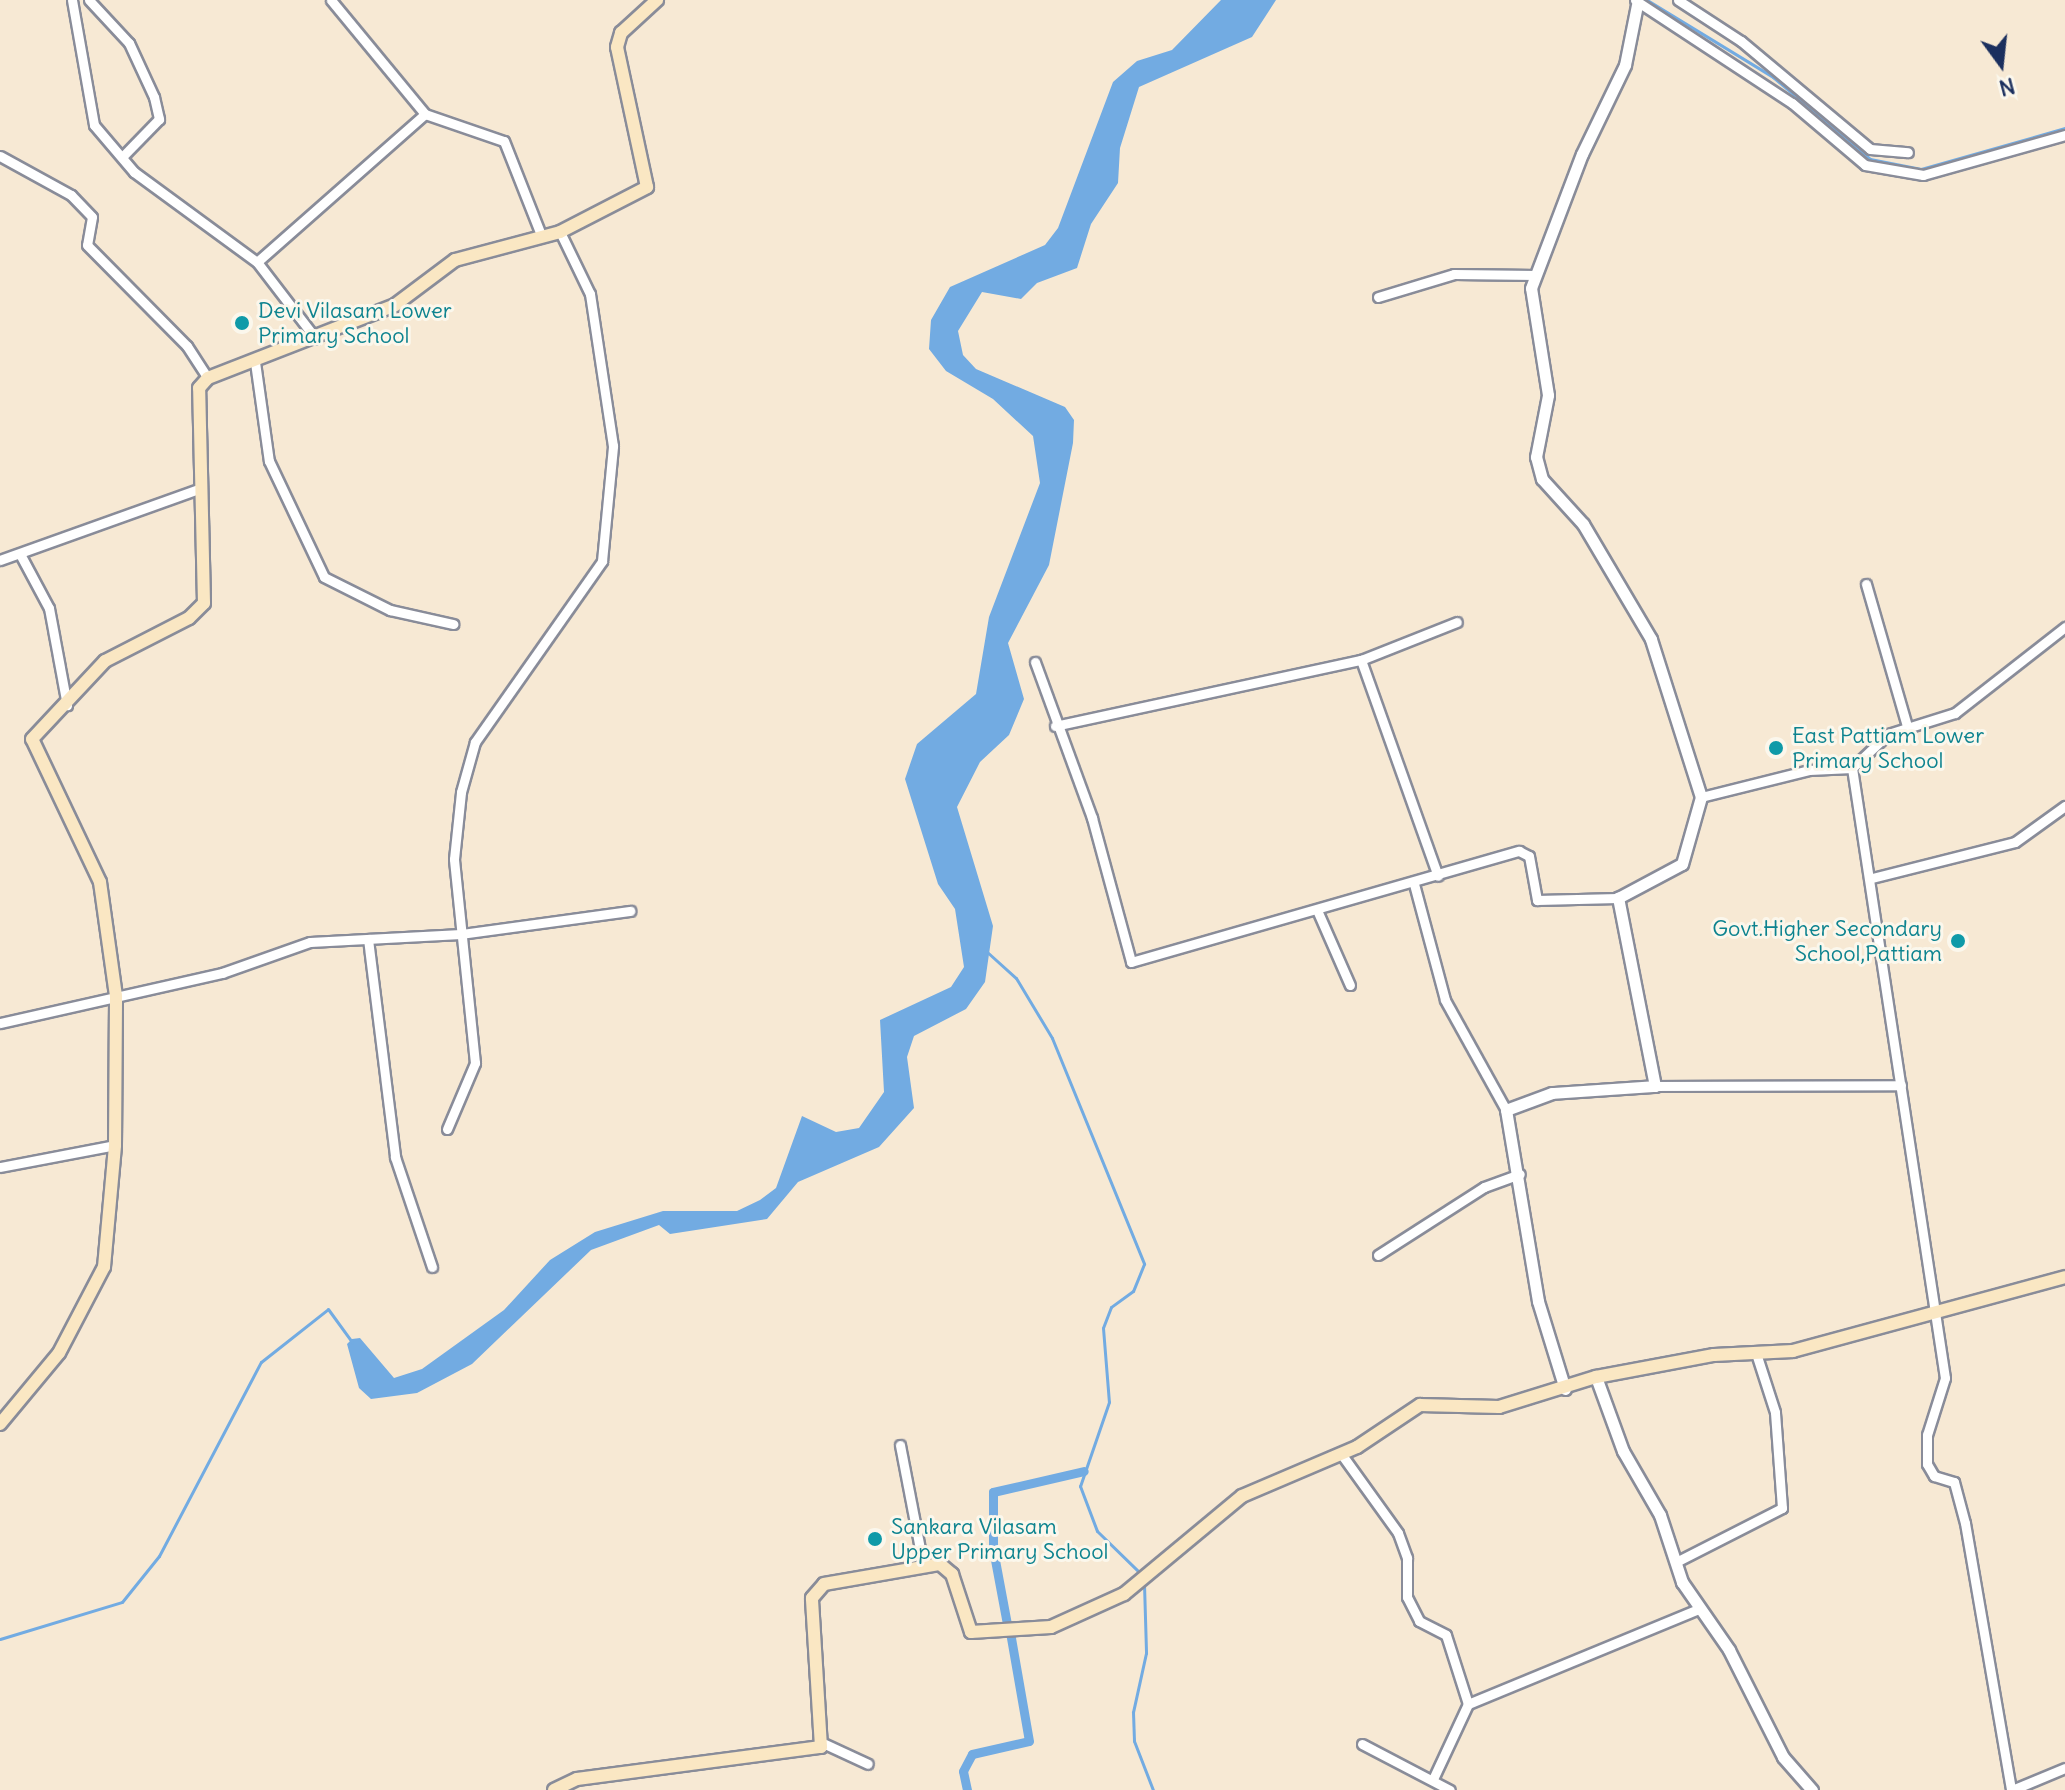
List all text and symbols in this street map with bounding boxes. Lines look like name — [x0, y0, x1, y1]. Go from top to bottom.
north arrow — [1961, 24, 2041, 104]
text: N — [1996, 72, 2018, 103]
place label: Devi Vilasam Lower Primary School — [258, 297, 452, 348]
marker: Devi Vilasam Lower Primary School — [233, 314, 251, 332]
place label: East Pattiam Lower Primary School — [1792, 722, 1984, 774]
marker: East Pattiam Lower Primary School — [1767, 739, 1785, 757]
place label: Govt.Higher Secondary School,Pattiam — [1712, 915, 1942, 966]
marker: Govt.Higher Secondary School,Pattiam — [1949, 932, 1967, 950]
place label: Sankara Vilasam Upper Primary School — [891, 1513, 1108, 1564]
marker: Sankara Vilasam Upper Primary School — [866, 1530, 884, 1548]

